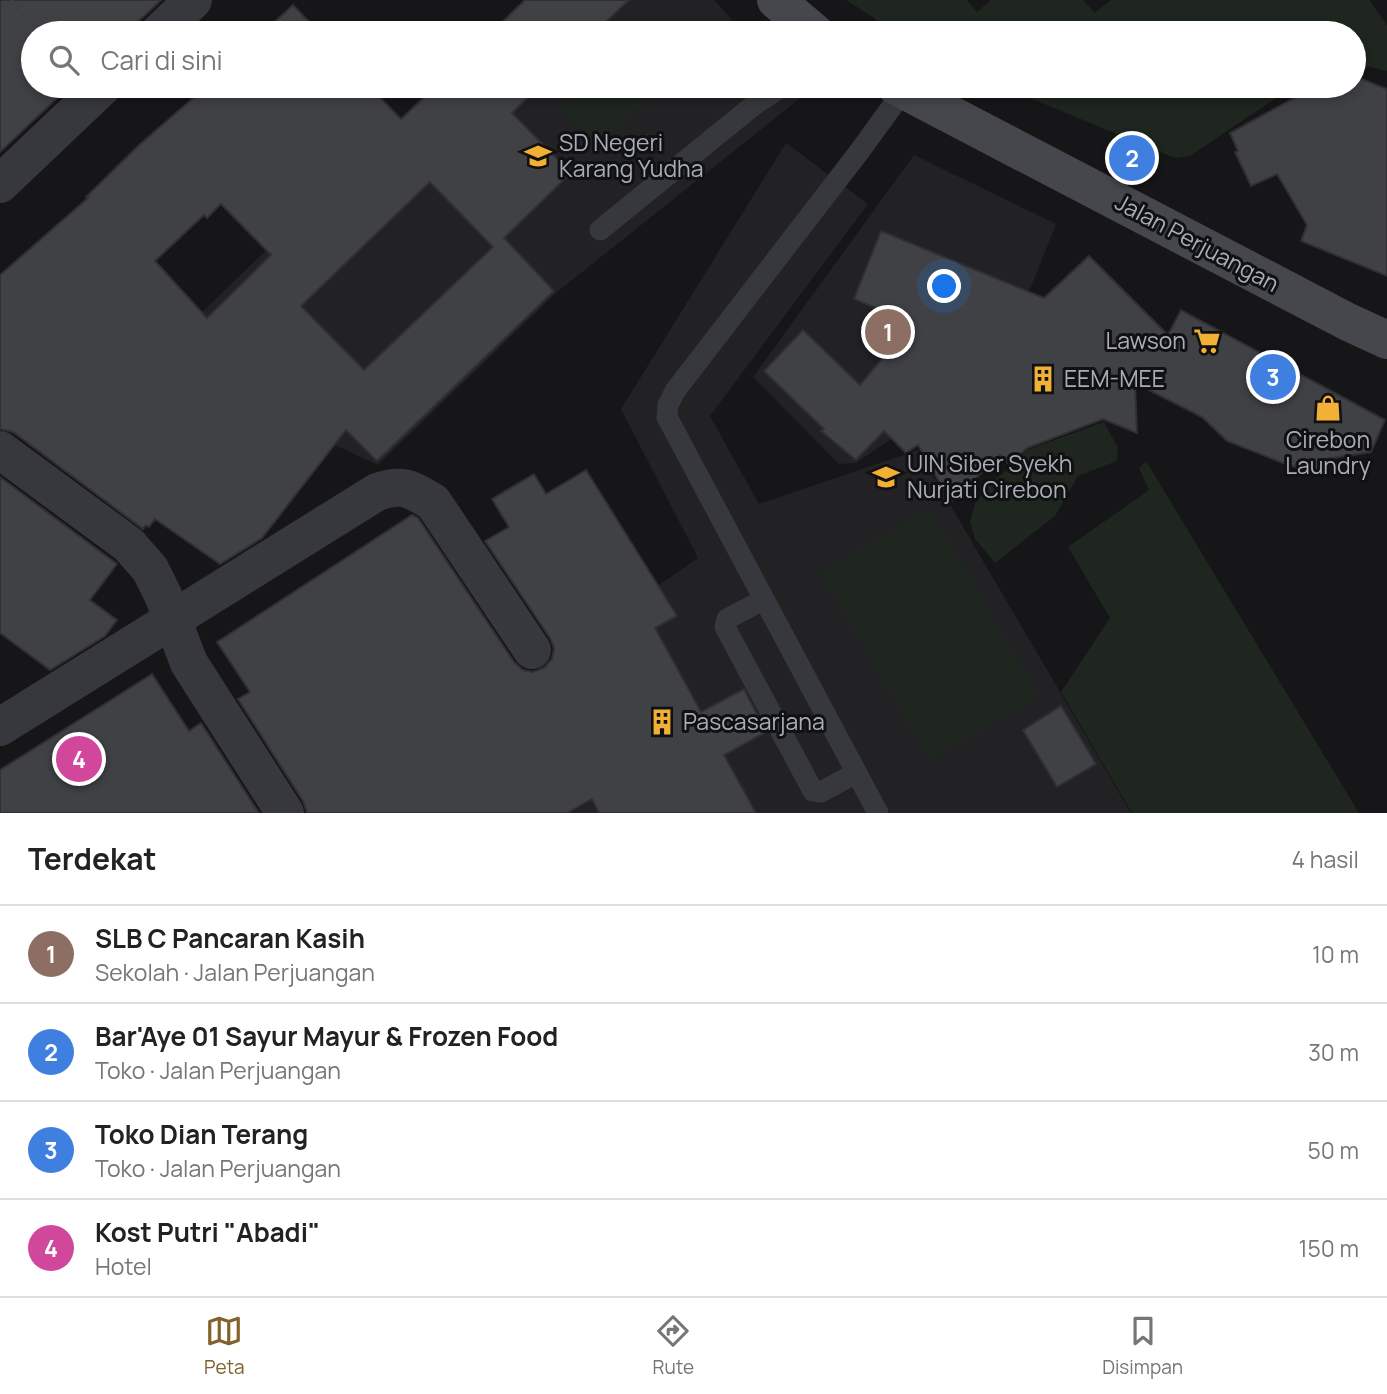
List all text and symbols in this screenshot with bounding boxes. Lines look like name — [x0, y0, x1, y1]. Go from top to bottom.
search box — [21, 21, 1366, 98]
icon: search — [45, 41, 83, 79]
text: Cari di sini — [101, 42, 223, 78]
place label: SD Negeri Karang Yudha — [559, 126, 704, 184]
pin: 2 — [1109, 132, 1155, 184]
school or university icon: SD Negeri Karang Yudha — [523, 141, 553, 171]
street label: Jalan Perjuangan — [1110, 185, 1285, 299]
your location — [927, 269, 961, 303]
pin: 1 — [865, 306, 911, 358]
place label: Lawson — [1105, 324, 1186, 356]
supermarket icon: Lawson — [1192, 326, 1222, 356]
pin: 3 — [1250, 351, 1296, 403]
place label: EEM-MEE — [1064, 362, 1165, 394]
building icon: EEM-MEE — [1028, 364, 1058, 394]
shop icon: Cirebon Laundry — [1313, 393, 1343, 423]
place label: Cirebon Laundry — [1285, 423, 1371, 481]
place label: UIN Siber Syekh Nurjati Cirebon — [907, 447, 1073, 505]
school or university icon: UIN Siber Syekh Nurjati Cirebon — [871, 462, 901, 492]
place label: Pascasarjana — [683, 705, 825, 737]
building icon: Pascasarjana — [647, 707, 677, 737]
pin: 4 — [56, 733, 102, 785]
text: Terdekat — [28, 838, 157, 879]
text: 4 hasil — [1292, 843, 1359, 875]
text: SLB C Pancaran Kasih — [95, 920, 365, 956]
text: 1 — [46, 938, 56, 970]
text: 10 m — [1312, 938, 1359, 970]
text: Sekolah · Jalan Perjuangan — [95, 956, 375, 988]
text: Bar'Aye 01 Sayur Mayur & Frozen Food — [95, 1018, 558, 1054]
text: 2 — [44, 1036, 58, 1068]
text: 30 m — [1308, 1036, 1359, 1068]
text: Toko · Jalan Perjuangan — [95, 1054, 341, 1086]
text: Toko Dian Terang — [95, 1116, 308, 1152]
text: 3 — [44, 1134, 58, 1166]
text: 50 m — [1308, 1134, 1359, 1166]
text: Toko · Jalan Perjuangan — [95, 1152, 341, 1184]
text: Kost Putri "Abadi" — [95, 1214, 320, 1250]
text: 4 — [44, 1232, 58, 1264]
text: 150 m — [1299, 1232, 1359, 1264]
text: Hotel — [95, 1250, 152, 1282]
tab: Peta — [204, 1312, 245, 1380]
tab: Rute — [653, 1312, 694, 1380]
tab: Disimpan — [1102, 1312, 1183, 1380]

